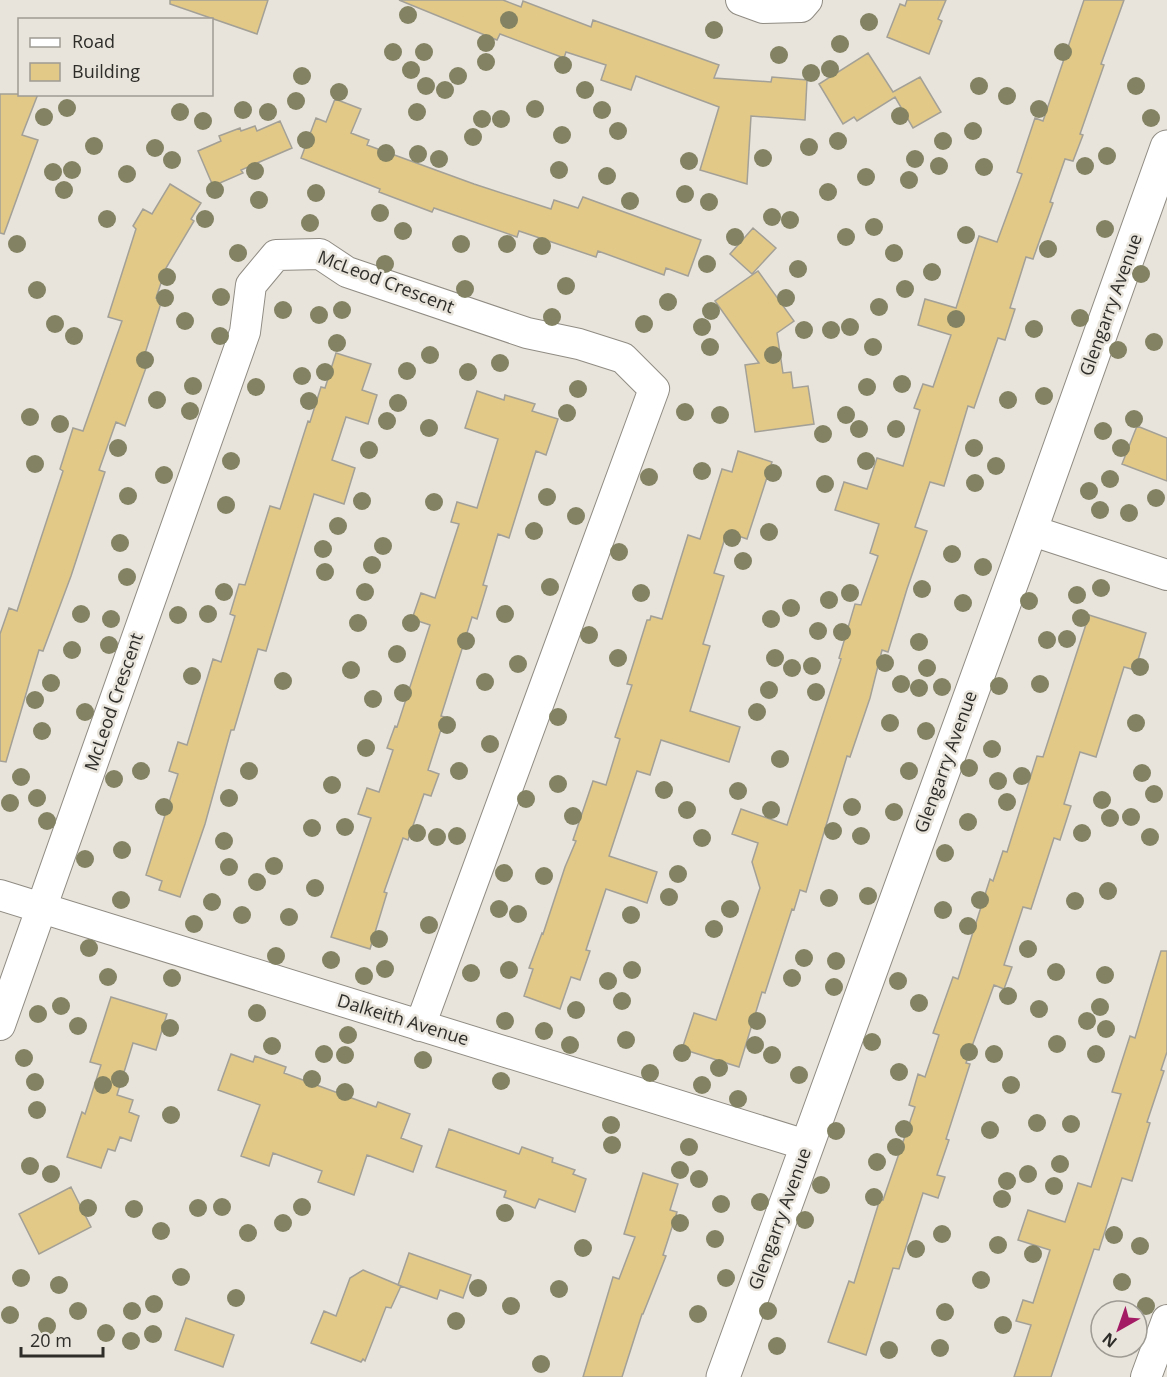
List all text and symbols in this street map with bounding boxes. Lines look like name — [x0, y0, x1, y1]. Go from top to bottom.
legend — [18, 18, 213, 96]
text: Road — [72, 29, 115, 53]
text: Building — [72, 59, 140, 83]
street label: Glengarry Avenue — [1073, 230, 1147, 379]
street label: McLeod Crescent — [315, 244, 458, 318]
street label: McLeod Crescent — [78, 629, 148, 774]
street label: Glengarry Avenue — [908, 687, 982, 836]
street label: Dalkeith Avenue — [335, 988, 472, 1050]
street label: Glengarry Avenue — [742, 1144, 816, 1293]
north arrow — [1089, 1299, 1149, 1359]
scale bar — [21, 1320, 104, 1358]
text: 20 m — [30, 1328, 72, 1352]
text: N — [1097, 1328, 1121, 1353]

